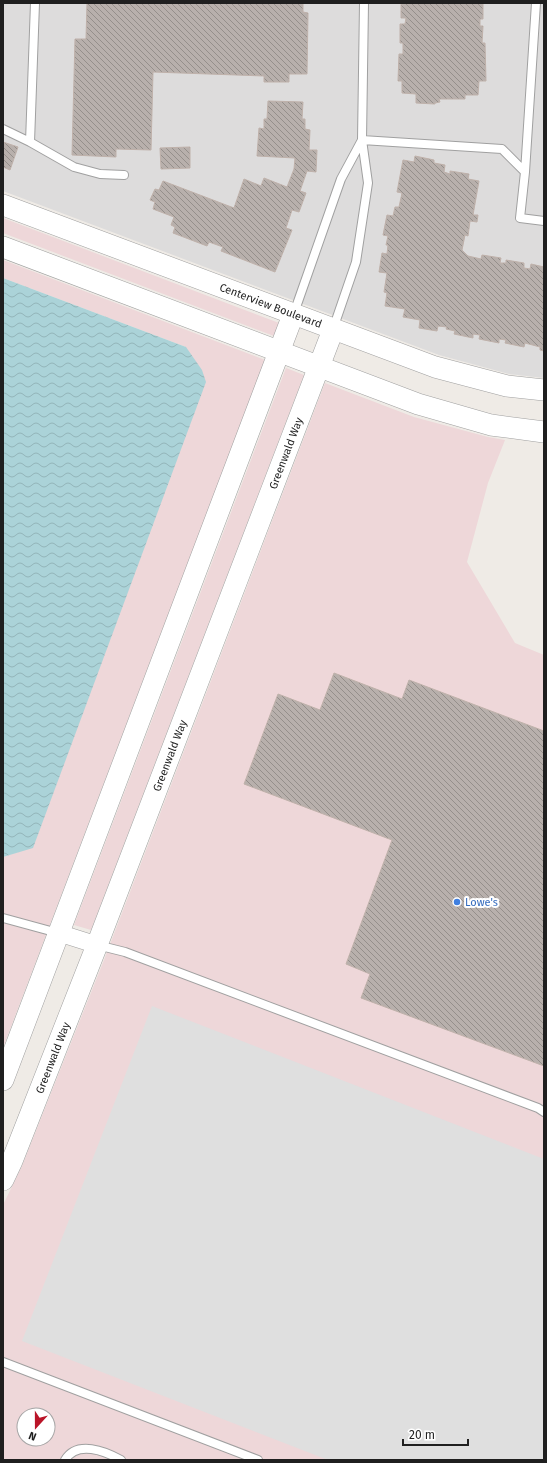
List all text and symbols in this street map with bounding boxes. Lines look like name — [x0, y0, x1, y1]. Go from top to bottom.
street label: Centerview Boulevard — [218, 281, 324, 331]
street label: Greenwald Way — [267, 415, 306, 491]
street label: Greenwald Way — [151, 718, 190, 793]
place label: Lowe's — [465, 896, 498, 909]
marker: Lowe's — [452, 897, 462, 907]
street label: Greenwald Way — [33, 1020, 73, 1095]
north arrow — [16, 1407, 56, 1447]
scale bar — [403, 1421, 468, 1447]
text: N — [27, 1428, 38, 1443]
text: 20 m — [409, 1428, 435, 1442]

